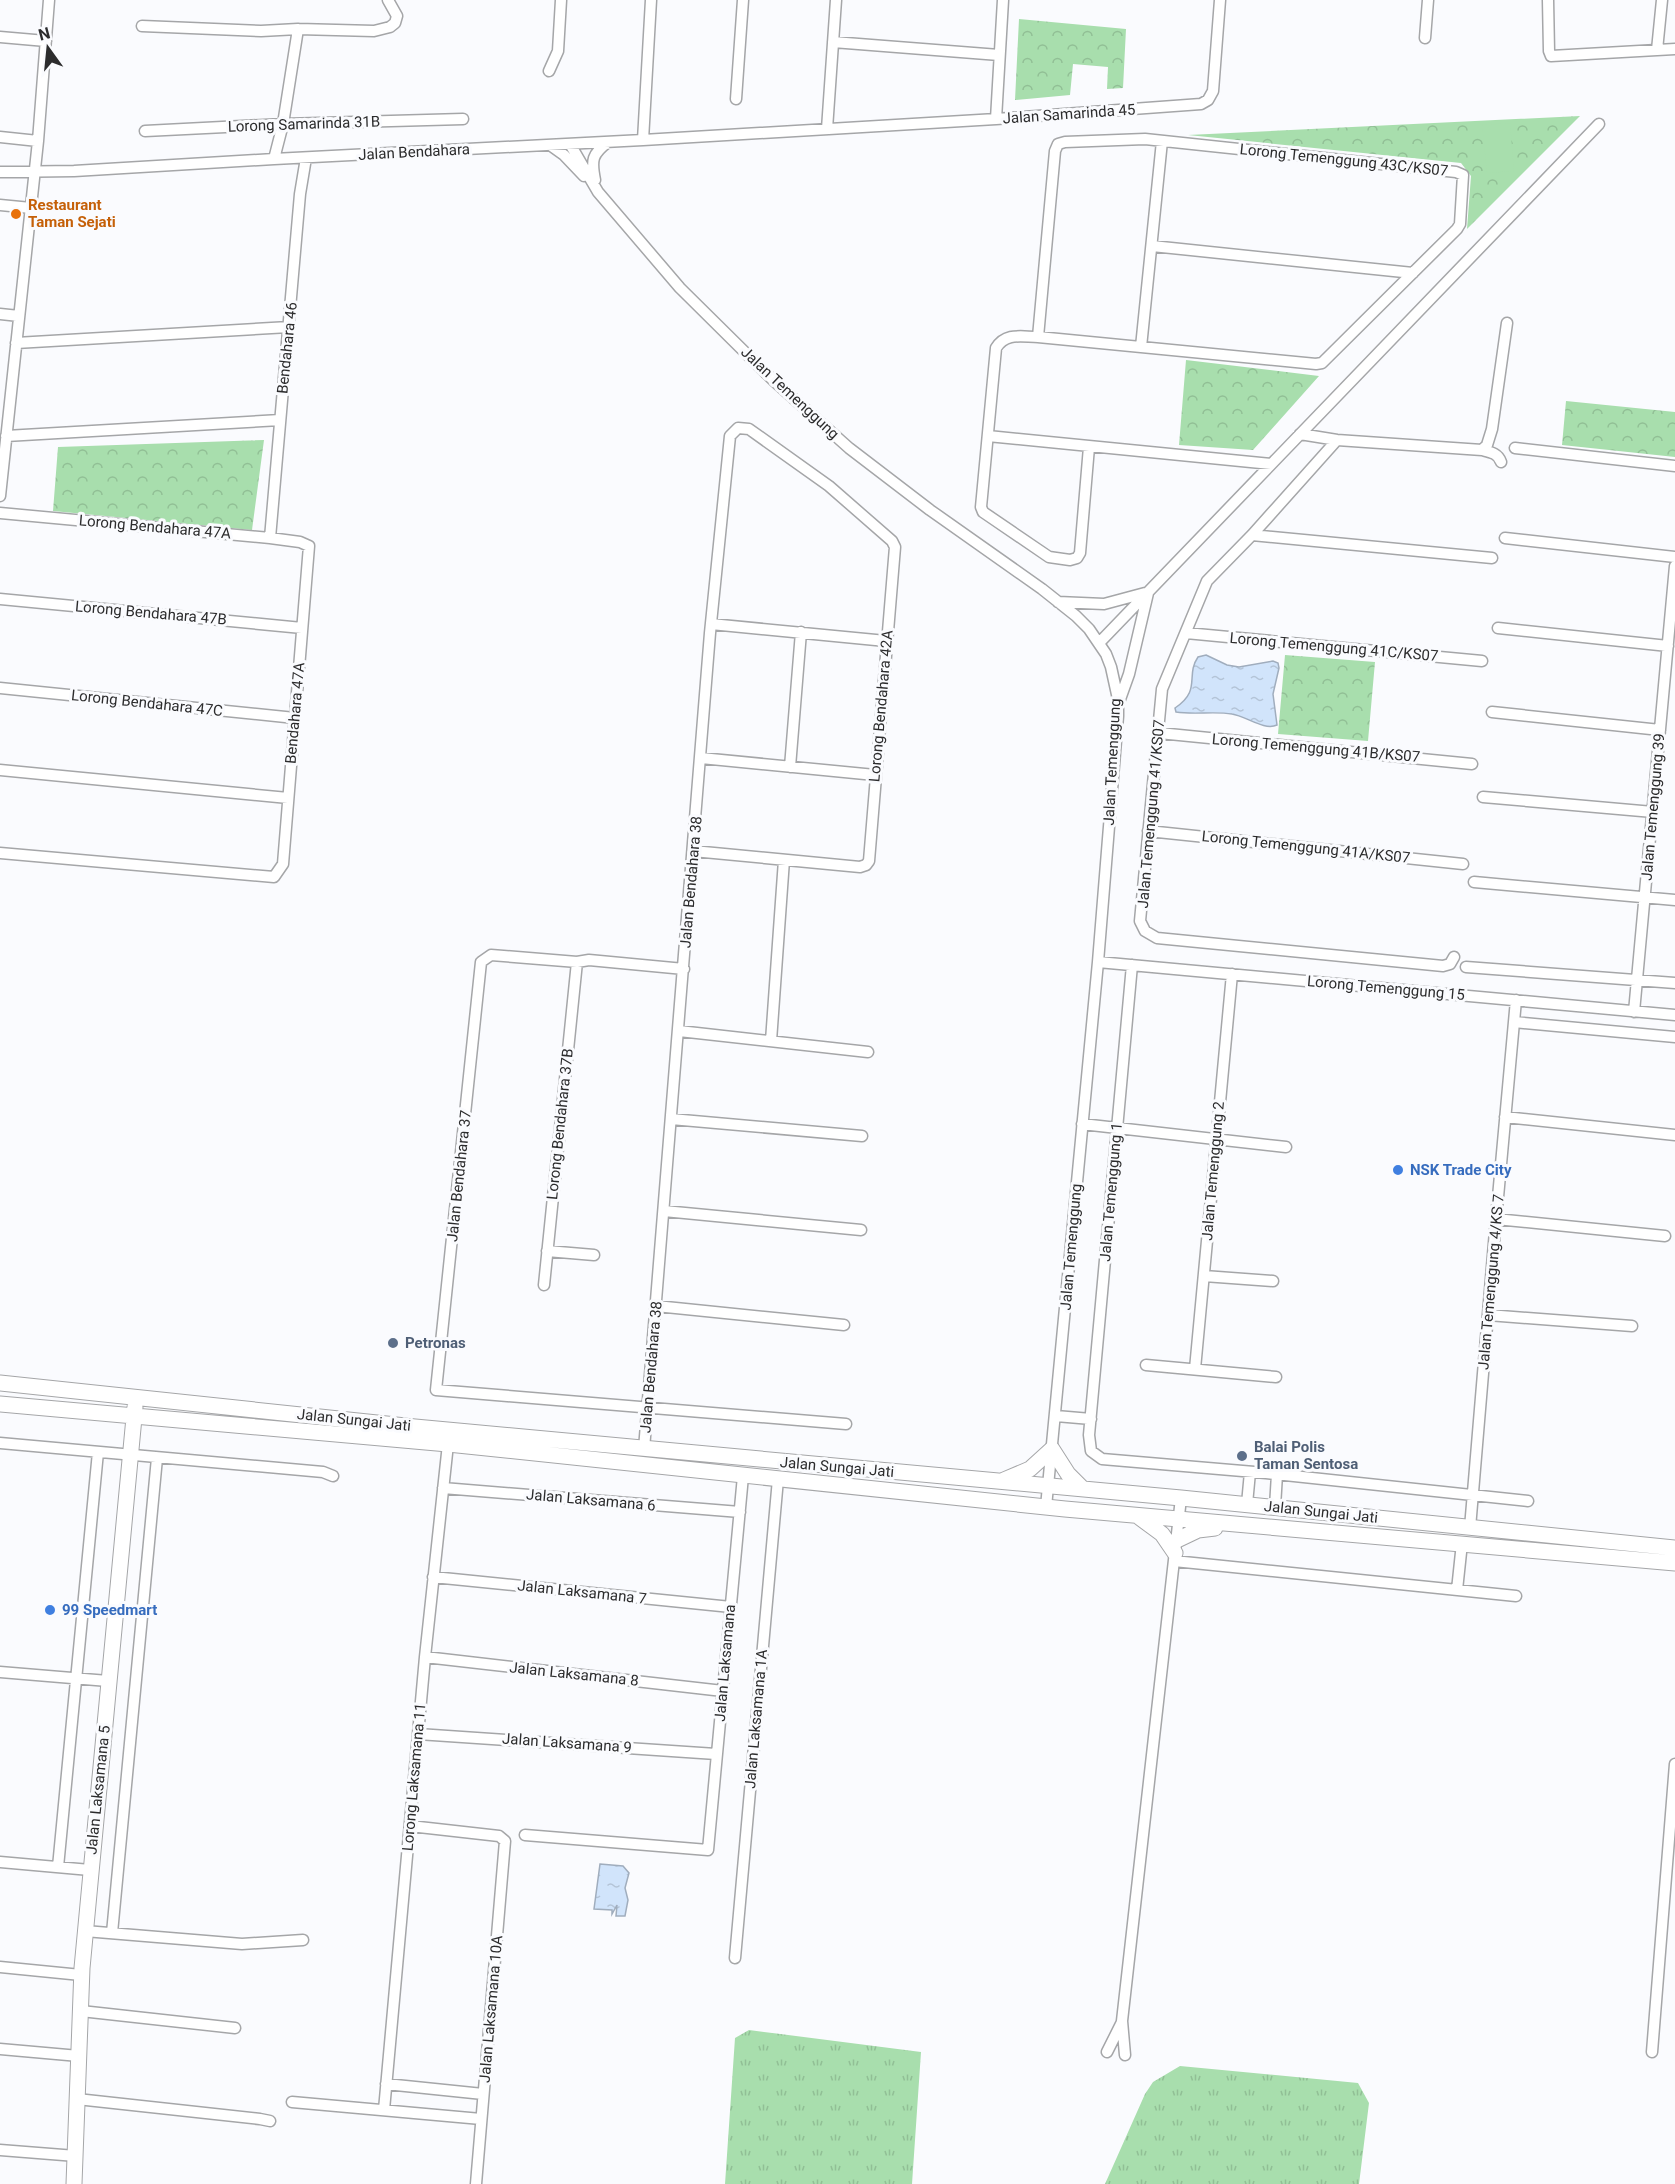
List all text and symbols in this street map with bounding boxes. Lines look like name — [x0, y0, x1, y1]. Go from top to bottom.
north arrow — [18, 18, 78, 78]
text: N — [36, 23, 52, 45]
street label: Jalan Samarinda 45 — [1002, 100, 1136, 128]
street label: Lorong Samarinda 31B — [227, 112, 381, 136]
street label: Jalan Bendahara — [358, 140, 470, 164]
street label: Lorong Temenggung 43C/KS07 — [1239, 140, 1449, 180]
place label: Restaurant Taman Sejati — [28, 196, 116, 231]
marker: Restaurant Taman Sejati — [9, 207, 23, 221]
street label: Bendahara 46 — [273, 301, 301, 395]
street label: Jalan Temenggung — [737, 343, 843, 443]
street label: Lorong Bendahara 47A — [78, 511, 232, 543]
street label: Lorong Bendahara 47B — [74, 597, 228, 629]
street label: Lorong Bendahara 42A — [865, 629, 897, 783]
street label: Lorong Temenggung 41C/KS07 — [1229, 629, 1439, 665]
street label: Bendahara 47A — [282, 661, 308, 765]
street label: Lorong Bendahara 47C — [70, 686, 224, 720]
street label: Jalan Temenggung — [1100, 698, 1124, 826]
street label: Jalan Temenggung 41/KS07 — [1134, 719, 1168, 909]
street label: Lorong Temenggung 41B/KS07 — [1211, 730, 1421, 766]
street label: Jalan Temenggung 39 — [1638, 733, 1668, 881]
street label: Jalan Bendahara 38 — [676, 815, 706, 949]
street label: Lorong Temenggung 41A/KS07 — [1201, 827, 1411, 867]
street label: Lorong Temenggung 15 — [1306, 972, 1466, 1004]
street label: Lorong Bendahara 37B — [543, 1047, 577, 1201]
street label: Jalan Temenggung 2 — [1198, 1101, 1228, 1241]
street label: Jalan Bendahara 37 — [443, 1109, 475, 1243]
street label: Jalan Temenggung 1 — [1096, 1122, 1126, 1262]
place label: NSK Trade City — [1410, 1161, 1512, 1179]
marker: NSK Trade City — [1391, 1163, 1405, 1177]
street label: Jalan Temenggung — [1056, 1183, 1086, 1311]
street label: Jalan Temenggung 4/KS 7 — [1474, 1193, 1508, 1371]
street label: Jalan Bendahara 38 — [636, 1300, 666, 1434]
place label: Petronas — [405, 1334, 466, 1352]
marker: Petronas — [386, 1336, 400, 1350]
street label: Jalan Sungai Jati — [296, 1405, 412, 1435]
place label: Balai Polis Taman Sentosa — [1254, 1438, 1358, 1473]
marker: Balai Polis Taman Sentosa — [1235, 1449, 1249, 1463]
street label: Jalan Sungai Jati — [779, 1453, 895, 1481]
street label: Jalan Laksamana 6 — [526, 1485, 656, 1515]
street label: Jalan Sungai Jati — [1263, 1497, 1379, 1527]
street label: Jalan Laksamana 7 — [516, 1576, 648, 1608]
place label: 99 Speedmart — [62, 1601, 157, 1619]
marker: 99 Speedmart — [43, 1603, 57, 1617]
street label: Jalan Laksamana — [711, 1604, 739, 1722]
street label: Jalan Laksamana 1A — [741, 1648, 771, 1789]
street label: Jalan Laksamana 8 — [508, 1658, 640, 1690]
street label: Lorong Laksamana 11 — [399, 1702, 429, 1852]
street label: Jalan Laksamana 5 — [82, 1724, 114, 1856]
street label: Jalan Laksamana 9 — [502, 1729, 632, 1757]
street label: Jalan Laksamana 10A — [476, 1934, 506, 2084]

